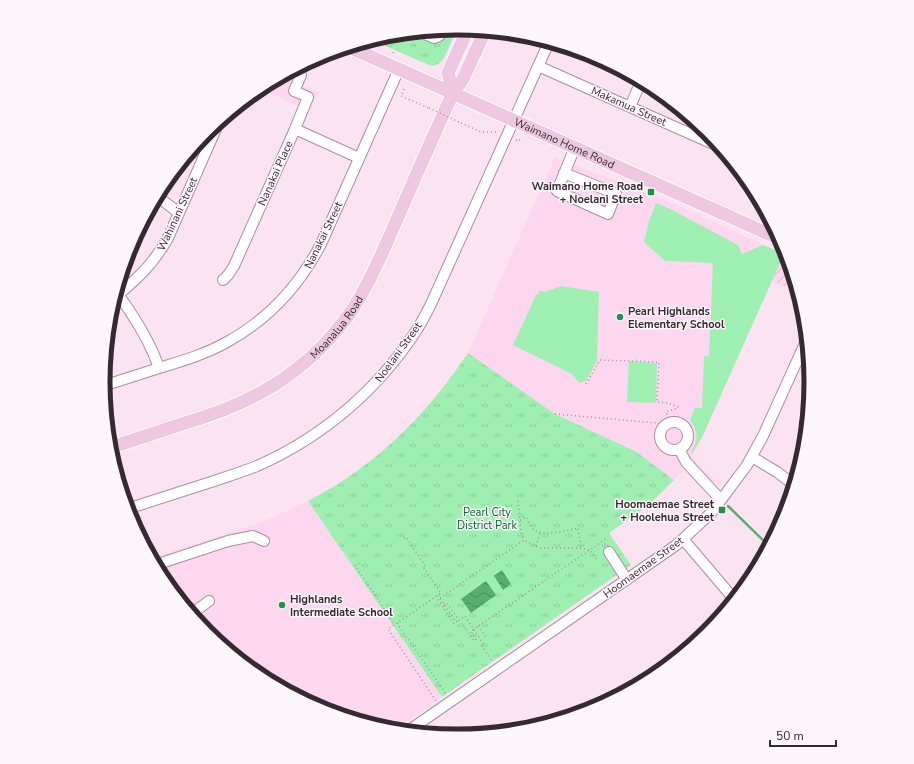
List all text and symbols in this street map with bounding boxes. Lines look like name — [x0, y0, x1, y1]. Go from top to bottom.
street label: Makamua Street — [589, 83, 669, 130]
street label: Waimano Home Road — [512, 115, 617, 172]
street label: Nanakai Place — [254, 138, 297, 208]
street label: Wahinani Street — [154, 175, 201, 254]
place label: Waimano Home Road + Noelani Street — [531, 179, 644, 207]
marker: Waimano Home Road + Noelani Street — [646, 187, 656, 197]
street label: Nanakai Street — [301, 199, 346, 271]
street label: Moanalua Road — [307, 293, 367, 362]
place label: Pearl Highlands Elementary School — [628, 304, 725, 332]
marker: Pearl Highlands Elementary School — [615, 312, 625, 322]
street label: Noelani Street — [372, 319, 425, 385]
place label: Hoomaemae Street + Hoolehua Street — [615, 497, 715, 525]
park label: Pearl City District Park — [457, 505, 518, 533]
marker: Hoomaemae Street + Hoolehua Street — [717, 505, 727, 515]
street label: Hoomaemae Street — [600, 533, 687, 602]
place label: Highlands Intermediate School — [290, 592, 393, 620]
marker: Highlands Intermediate School — [277, 600, 287, 610]
scale bar — [770, 722, 836, 748]
text: 50 m — [776, 728, 804, 744]

